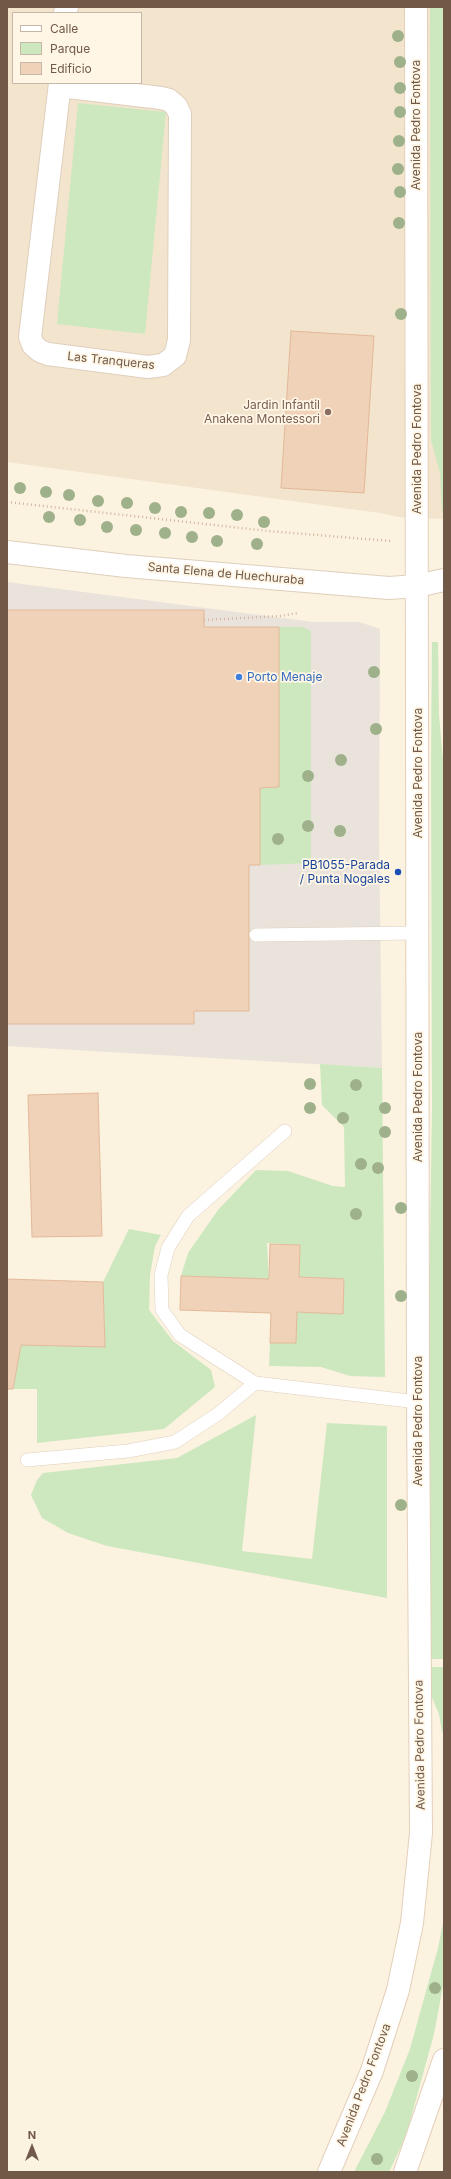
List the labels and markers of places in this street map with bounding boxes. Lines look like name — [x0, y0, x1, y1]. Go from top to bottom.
place label: Jardin Infantil Anakena Montessori — [204, 398, 320, 426]
marker: Jardin Infantil Anakena Montessori — [323, 407, 333, 417]
place label: Porto Menaje — [247, 670, 322, 684]
marker: Porto Menaje — [234, 672, 244, 682]
place label: PB1055-Parada / Punta Nogales — [300, 858, 390, 886]
marker: PB1055-Parada / Punta Nogales — [393, 867, 403, 877]

